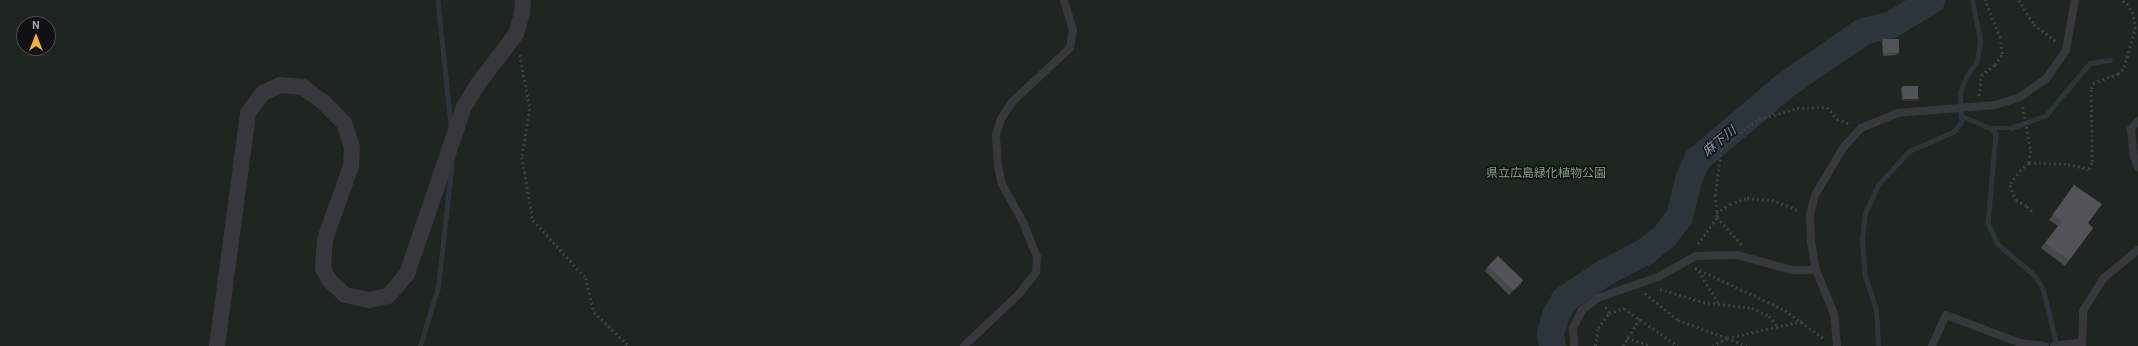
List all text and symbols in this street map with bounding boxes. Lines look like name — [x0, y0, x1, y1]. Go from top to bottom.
north arrow — [16, 16, 56, 56]
text: N — [32, 18, 40, 32]
water label: 麻下川 — [1699, 122, 1739, 160]
park label: 県立広島緑化植物公園 — [1486, 166, 1606, 180]

